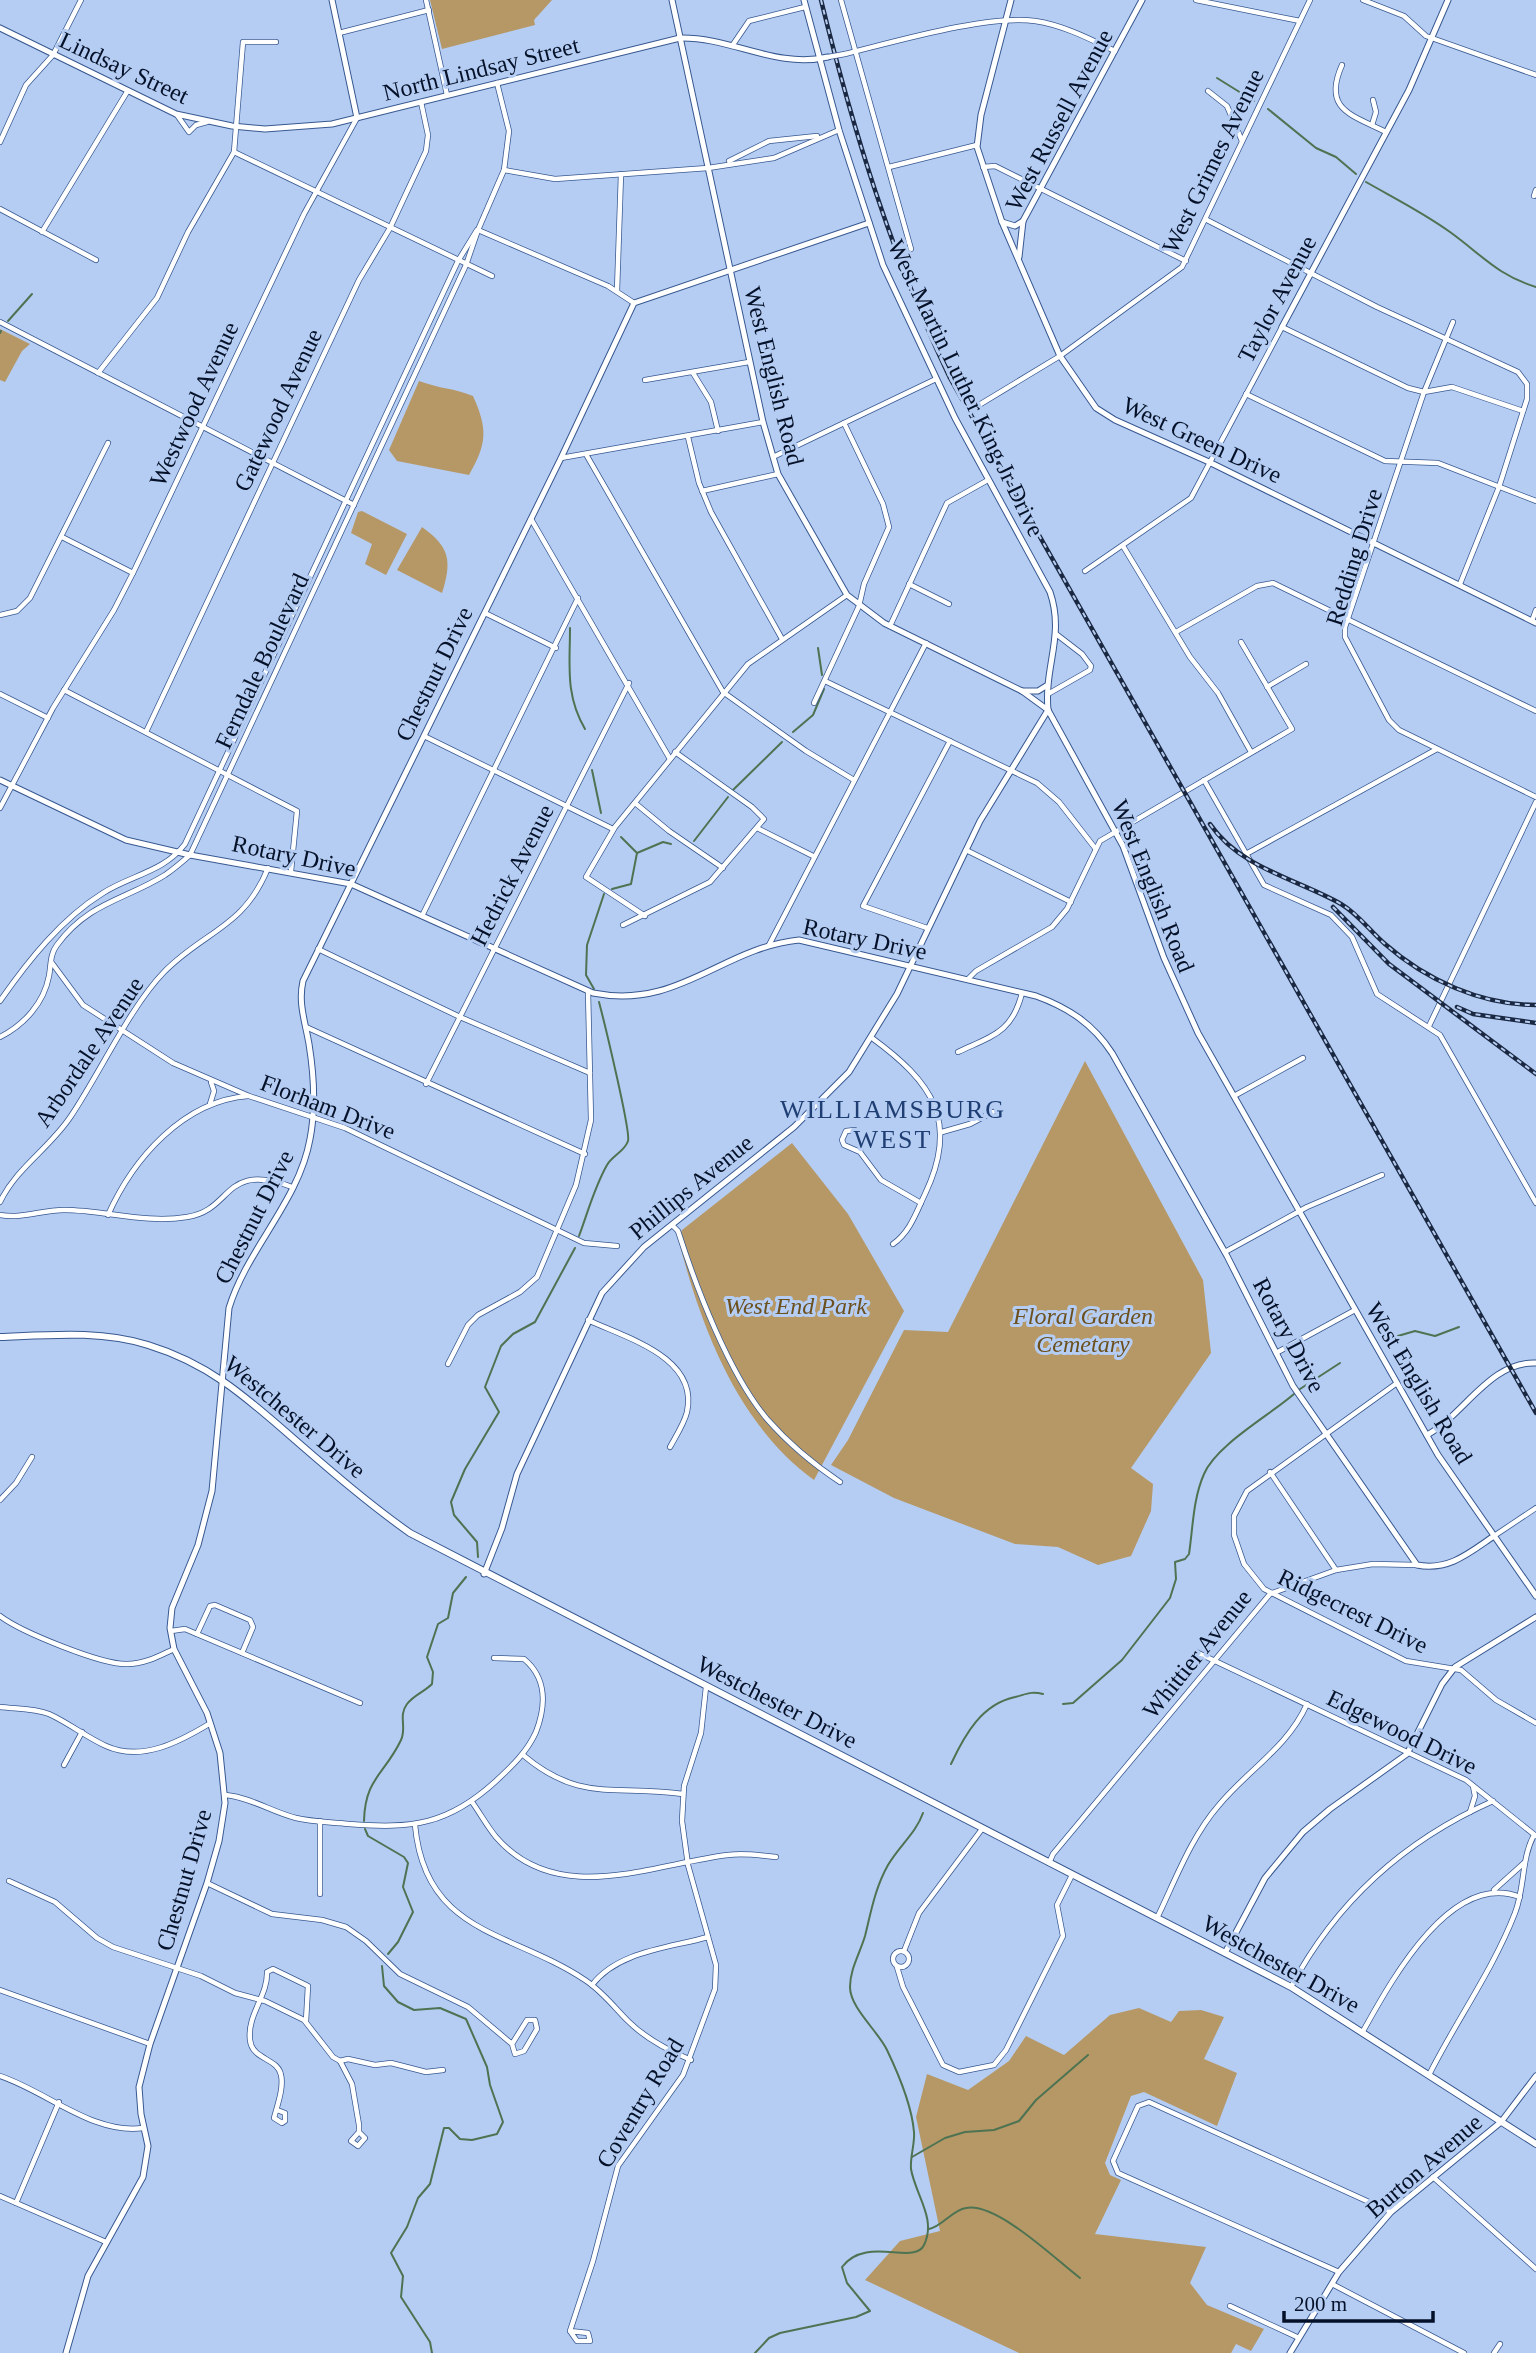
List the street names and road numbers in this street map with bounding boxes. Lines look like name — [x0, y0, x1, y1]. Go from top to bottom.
street label: West Russell Avenue — [1000, 25, 1118, 215]
street label: Lindsay Street — [55, 27, 193, 109]
street label: North Lindsay Street — [380, 32, 582, 106]
street label: West Grimes Avenue — [1157, 65, 1269, 257]
street label: Taylor Avenue — [1233, 231, 1321, 367]
street label: West Martin Luther King Jr Drive — [883, 235, 1049, 541]
street label: West English Road — [739, 284, 809, 468]
street label: Westwood Avenue — [145, 318, 243, 490]
street label: Gatewood Avenue — [229, 325, 327, 495]
street label: West Green Drive — [1118, 392, 1286, 488]
street label: Redding Drive — [1321, 485, 1387, 629]
street label: Ferndale Boulevard — [210, 569, 314, 753]
street label: Chestnut Drive — [390, 603, 478, 745]
street label: West English Road — [1107, 796, 1199, 976]
street label: Hedrick Avenue — [465, 800, 559, 950]
street label: Rotary Drive — [230, 830, 358, 882]
street label: Rotary Drive — [801, 913, 929, 965]
street label: Arbordale Avenue — [29, 972, 149, 1132]
street label: Florham Drive — [257, 1069, 399, 1145]
street label: Phillips Avenue — [624, 1129, 758, 1245]
street label: Chestnut Drive — [209, 1146, 299, 1288]
street label: Rotary Drive — [1248, 1273, 1330, 1397]
street label: West English Road — [1361, 1298, 1477, 1468]
street label: Westchester Drive — [219, 1350, 371, 1484]
street label: Ridgecrest Drive — [1274, 1564, 1432, 1658]
street label: Whittier Avenue — [1137, 1585, 1257, 1723]
street label: Westchester Drive — [693, 1650, 861, 1754]
street label: Edgewood Drive — [1323, 1685, 1481, 1779]
street label: Chestnut Drive — [151, 1806, 217, 1954]
street label: Westchester Drive — [1198, 1910, 1364, 2018]
street label: Coventry Road — [591, 2034, 689, 2172]
street label: Burton Avenue — [1361, 2109, 1487, 2223]

